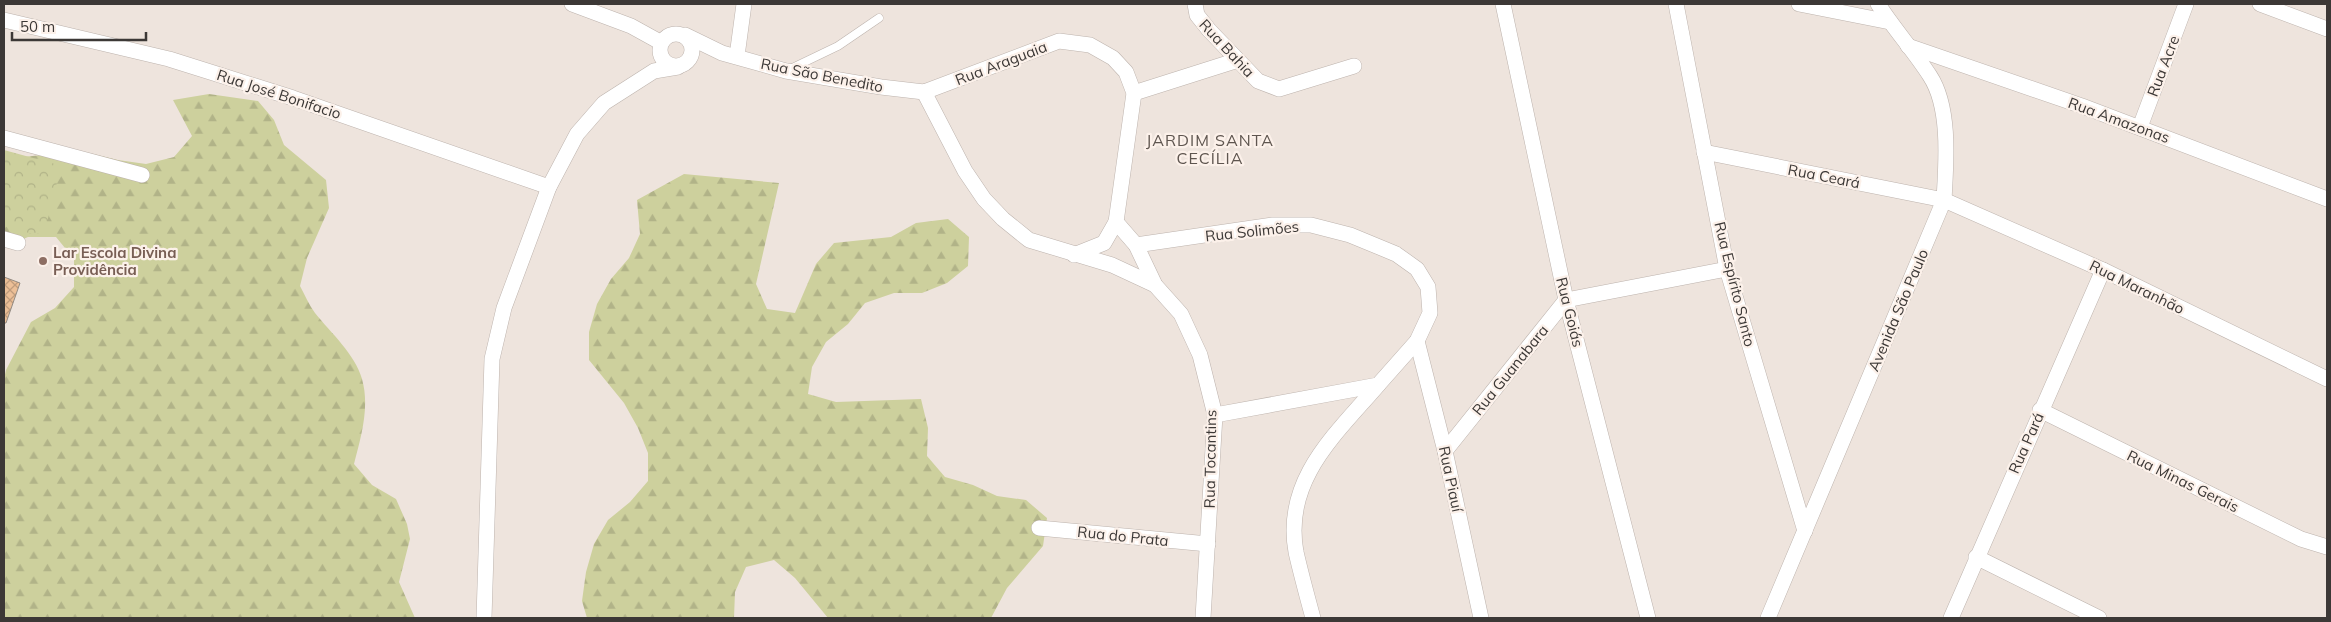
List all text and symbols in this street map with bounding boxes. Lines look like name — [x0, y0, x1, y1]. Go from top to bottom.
scale bar — [12, 10, 146, 42]
street label: Rua Bahia — [1195, 15, 1259, 81]
text: 50 m — [20, 17, 55, 36]
street label: Rua Acre — [2143, 33, 2183, 99]
street label: Rua Araguaia — [952, 37, 1050, 89]
street label: Rua São Benedito — [759, 54, 885, 96]
street label: Rua José Bonifacio — [214, 65, 344, 123]
street label: Rua Amazonas — [2066, 93, 2172, 147]
district label: JARDIM SANTA CECÍLIA — [1146, 130, 1274, 168]
street label: Rua Ceará — [1786, 160, 1862, 192]
street label: Rua Solimões — [1204, 217, 1300, 245]
street label: Rua Espírito Santo — [1710, 219, 1760, 349]
place label: Lar Escola Divina Providência — [53, 243, 176, 279]
street label: Avenida São Paulo — [1864, 246, 1932, 374]
marker: Lar Escola Divina Providência — [37, 255, 49, 267]
street label: Rua Maranhão — [2086, 256, 2188, 318]
street label: Rua Goiás — [1552, 275, 1588, 349]
street label: Rua Guanabara — [1468, 321, 1552, 419]
street label: Rua Tocantins — [1200, 410, 1220, 508]
street label: Rua Pará — [2004, 410, 2048, 476]
street label: Rua Piauí — [1435, 444, 1468, 515]
street label: Rua Minas Gerais — [2124, 446, 2242, 516]
street label: Rua do Prata — [1076, 522, 1170, 550]

